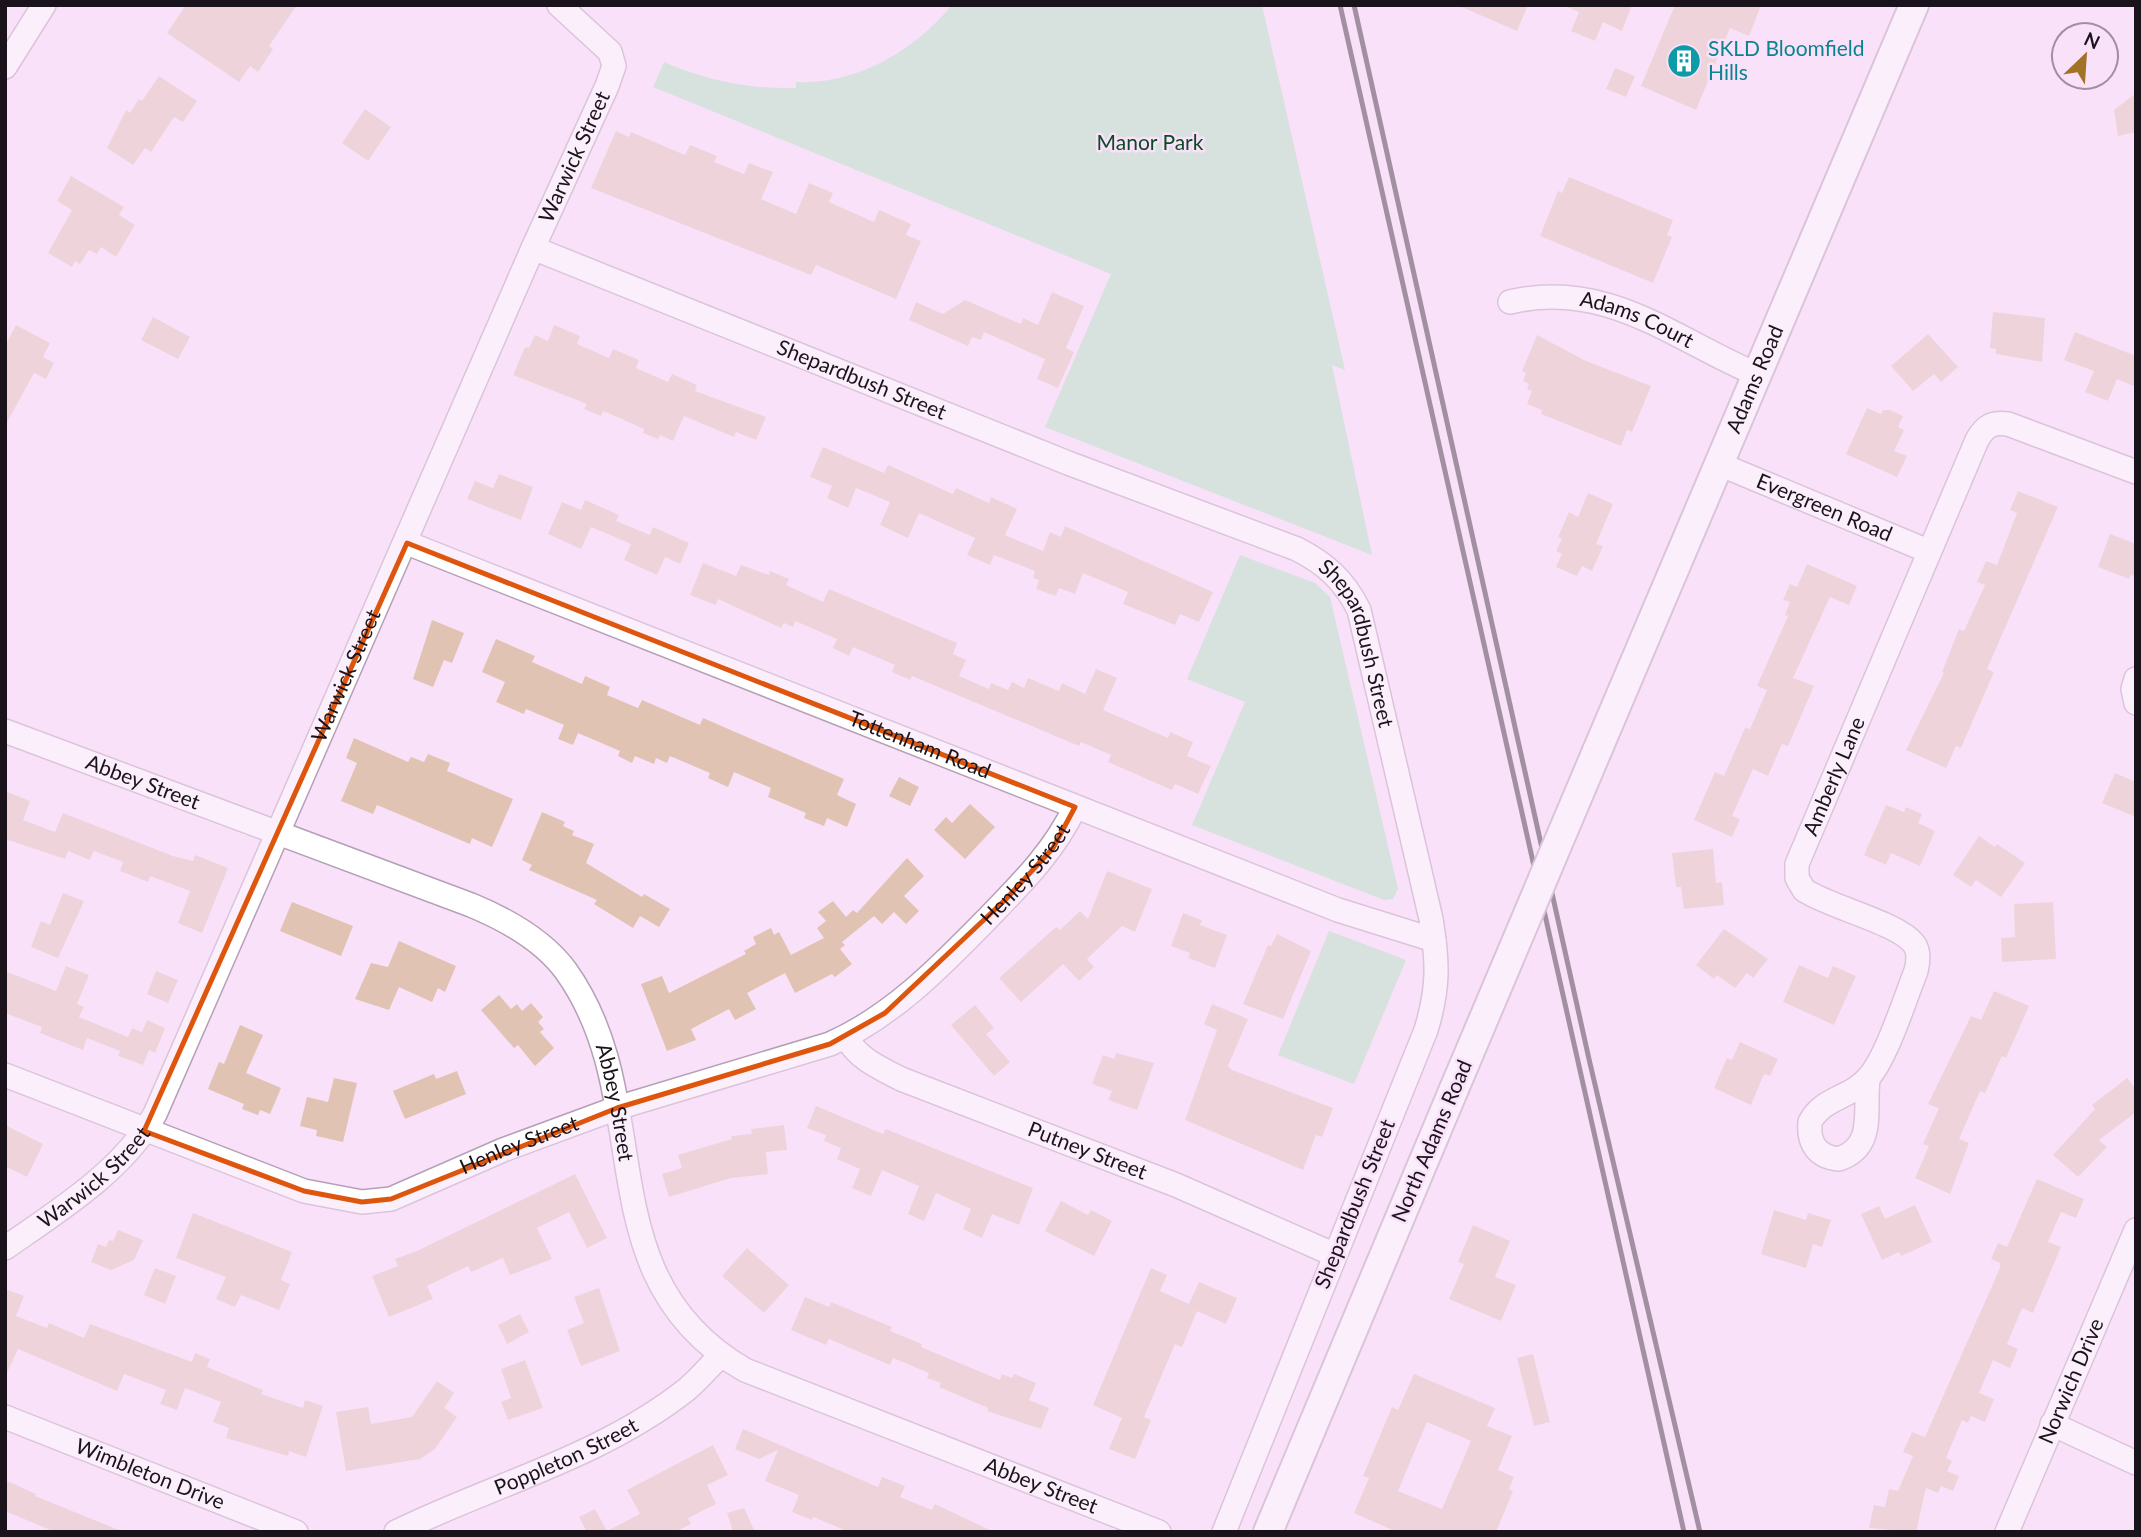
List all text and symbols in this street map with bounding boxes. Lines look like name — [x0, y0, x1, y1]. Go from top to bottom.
north arrow — [2050, 21, 2120, 91]
text: N — [2081, 27, 2104, 54]
place label: SKLD Bloomfield Hills — [1708, 35, 1865, 84]
building icon: SKLD Bloomfield Hills — [1665, 42, 1703, 80]
street label: Warwick Street — [532, 86, 614, 226]
park label: Manor Park — [1097, 129, 1204, 154]
street label: Adams Court — [1578, 285, 1699, 352]
street label: Adams Road — [1720, 321, 1788, 436]
street label: Shepardbush Street — [774, 333, 951, 424]
street label: Evergreen Road — [1753, 467, 1896, 546]
street label: Shepardbush Street — [1315, 553, 1400, 730]
street label: Warwick Street — [305, 605, 385, 745]
street label: Tottenham Road — [846, 705, 995, 783]
street label: Amberly Lane — [1797, 712, 1869, 839]
street label: Abbey Street — [83, 748, 204, 814]
street label: Henley Street — [974, 818, 1075, 929]
street label: Abbey Street — [592, 1040, 640, 1163]
street label: North Adams Road — [1385, 1056, 1476, 1225]
street label: Henley Street — [455, 1109, 582, 1178]
street label: Putney Street — [1025, 1115, 1151, 1184]
street label: Shepardbush Street — [1308, 1115, 1399, 1292]
street label: Warwick Street — [33, 1121, 155, 1233]
street label: Norwich Drive — [2032, 1314, 2108, 1447]
street label: Poppleton Street — [490, 1411, 642, 1499]
street label: Wimbleton Drive — [72, 1432, 229, 1514]
street label: Abbey Street — [981, 1451, 1102, 1518]

